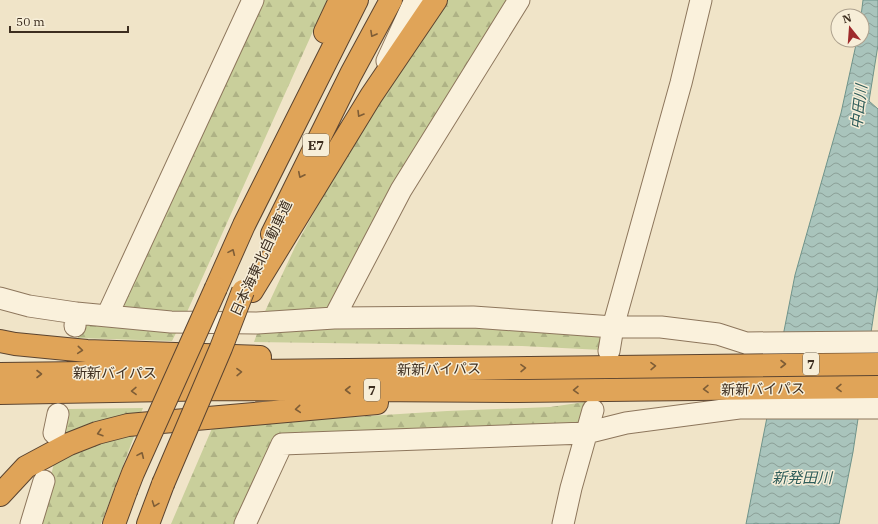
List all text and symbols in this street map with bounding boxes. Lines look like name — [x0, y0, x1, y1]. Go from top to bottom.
scale bar — [10, 8, 128, 34]
north arrow — [830, 8, 870, 48]
text: N — [841, 10, 854, 26]
text: 50 m — [16, 14, 45, 29]
one-way arrow — [370, 30, 377, 37]
water label: 中田川 — [846, 81, 871, 130]
one-way arrow — [357, 110, 364, 117]
road number: E7 — [303, 134, 329, 156]
one-way arrow — [298, 171, 306, 178]
street label: 日本海東北自動車道 — [226, 197, 296, 319]
one-way arrow — [227, 249, 235, 257]
one-way arrow — [77, 345, 83, 354]
road number: 7 — [803, 353, 819, 375]
street label: 新新バイパス — [397, 359, 481, 379]
one-way arrow — [780, 360, 786, 368]
one-way arrow — [650, 362, 656, 370]
street label: 新新バイパス — [73, 364, 157, 382]
one-way arrow — [520, 364, 526, 372]
one-way arrow — [236, 368, 242, 376]
one-way arrow — [36, 370, 42, 378]
road number: 7 — [364, 379, 380, 401]
street label: 新新バイパス — [721, 379, 805, 399]
one-way arrow — [836, 384, 842, 392]
one-way arrow — [703, 385, 709, 393]
one-way arrow — [345, 386, 351, 394]
one-way arrow — [573, 386, 579, 394]
one-way arrow — [131, 387, 137, 395]
one-way arrow — [295, 405, 301, 414]
one-way arrow — [96, 428, 103, 437]
one-way arrow — [136, 451, 144, 459]
water label: 新発田川 — [772, 468, 834, 487]
one-way arrow — [151, 500, 159, 507]

